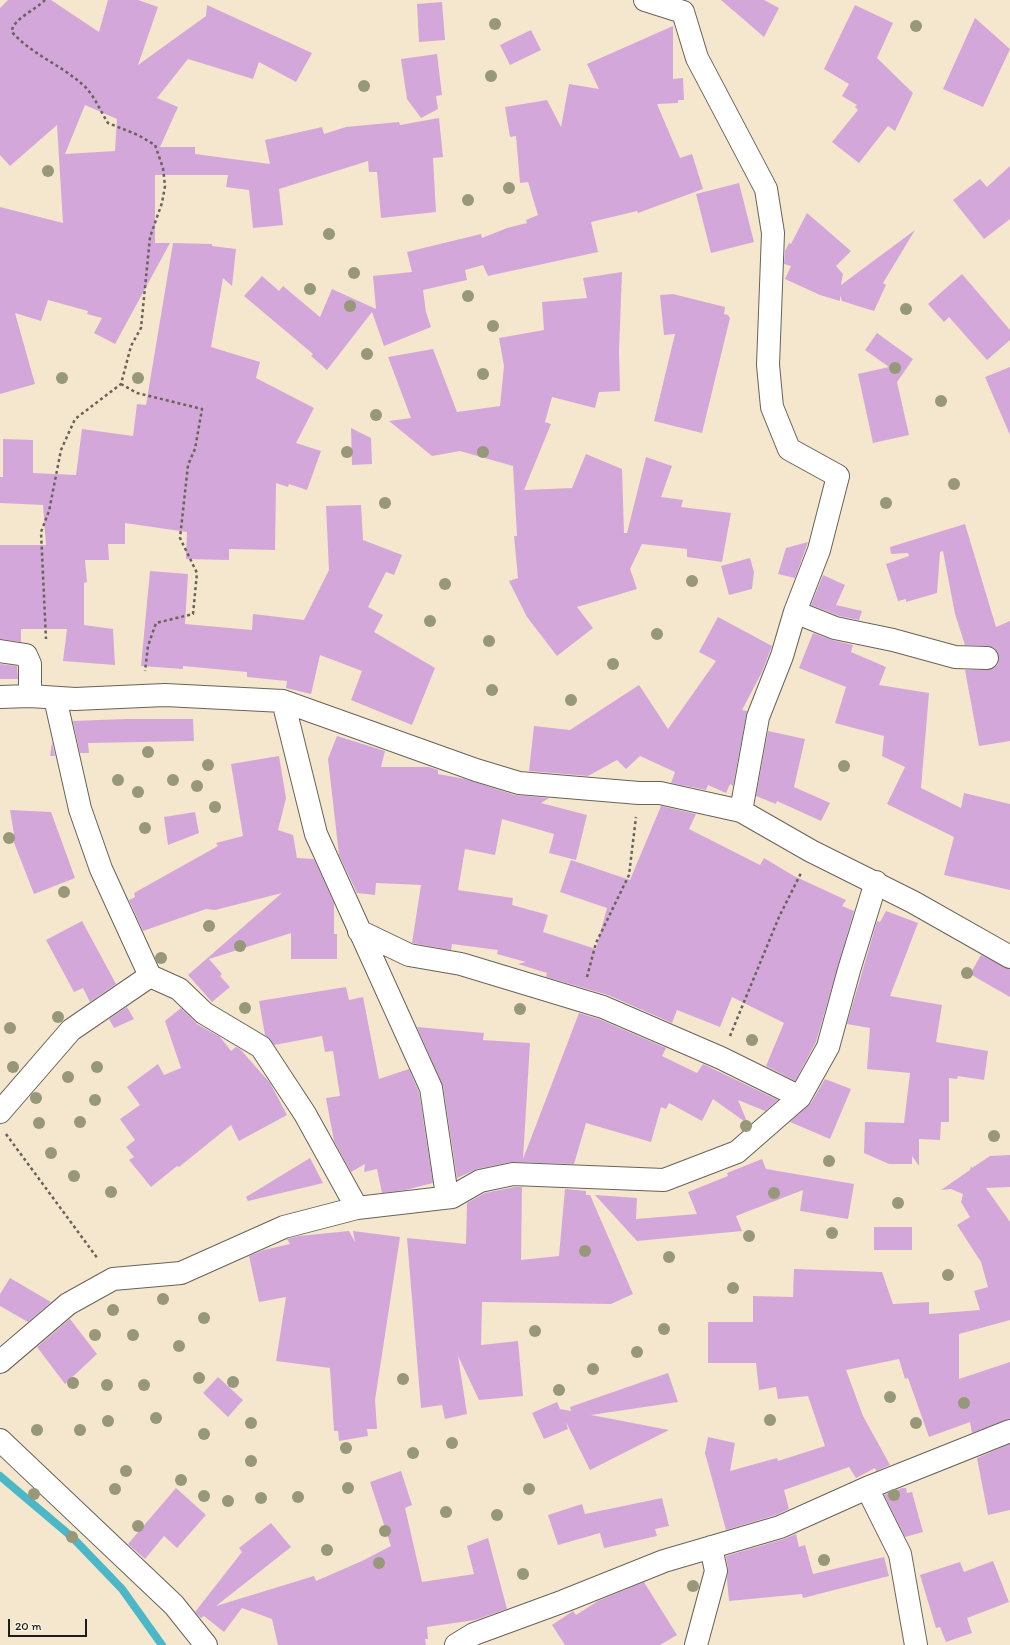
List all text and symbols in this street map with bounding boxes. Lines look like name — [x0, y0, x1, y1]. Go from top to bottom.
scale bar — [10, 1611, 89, 1637]
text: 20 m — [15, 1619, 42, 1633]

